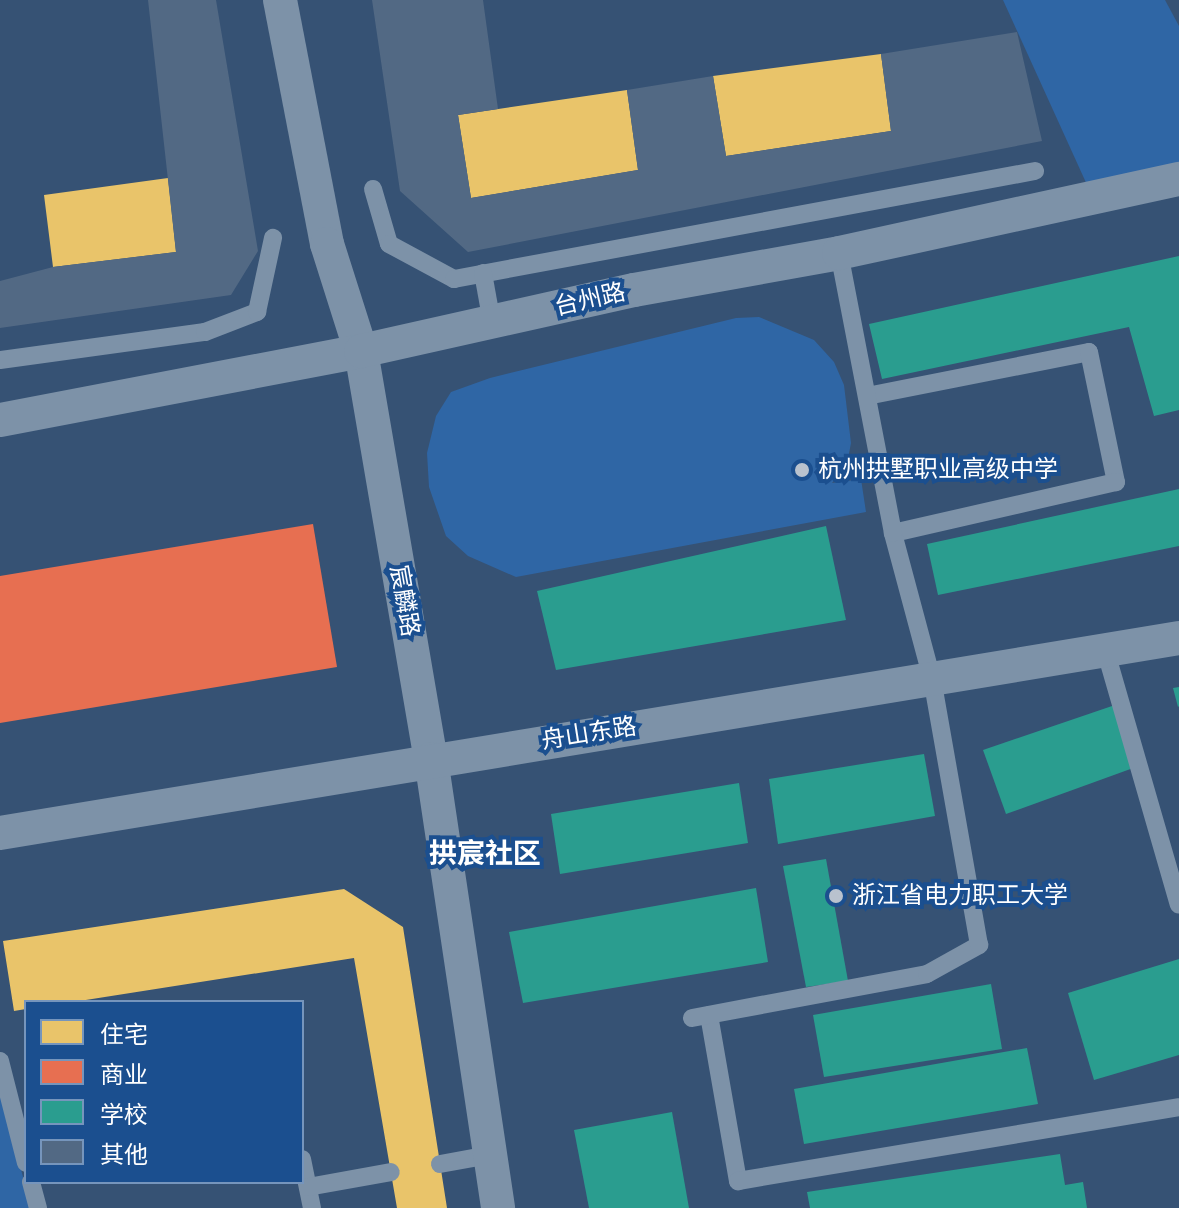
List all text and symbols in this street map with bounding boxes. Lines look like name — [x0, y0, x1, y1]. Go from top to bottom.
street label: 台州路 — [552, 278, 628, 322]
place label: 杭州拱墅职业高级中学 — [818, 456, 1058, 484]
marker: 杭州拱墅职业高级中学 — [793, 461, 811, 479]
street label: 宸麟路 — [384, 563, 424, 639]
street label: 舟山东路 — [539, 712, 639, 756]
district label: 拱宸社区 — [429, 837, 541, 871]
place label: 浙江省电力职工大学 — [852, 882, 1068, 910]
marker: 浙江省电力职工大学 — [827, 887, 845, 905]
legend — [24, 1000, 304, 1184]
text: 住宅 — [100, 1020, 148, 1050]
text: 商业 — [100, 1060, 148, 1090]
text: 学校 — [100, 1100, 148, 1130]
text: 其他 — [100, 1140, 148, 1170]

